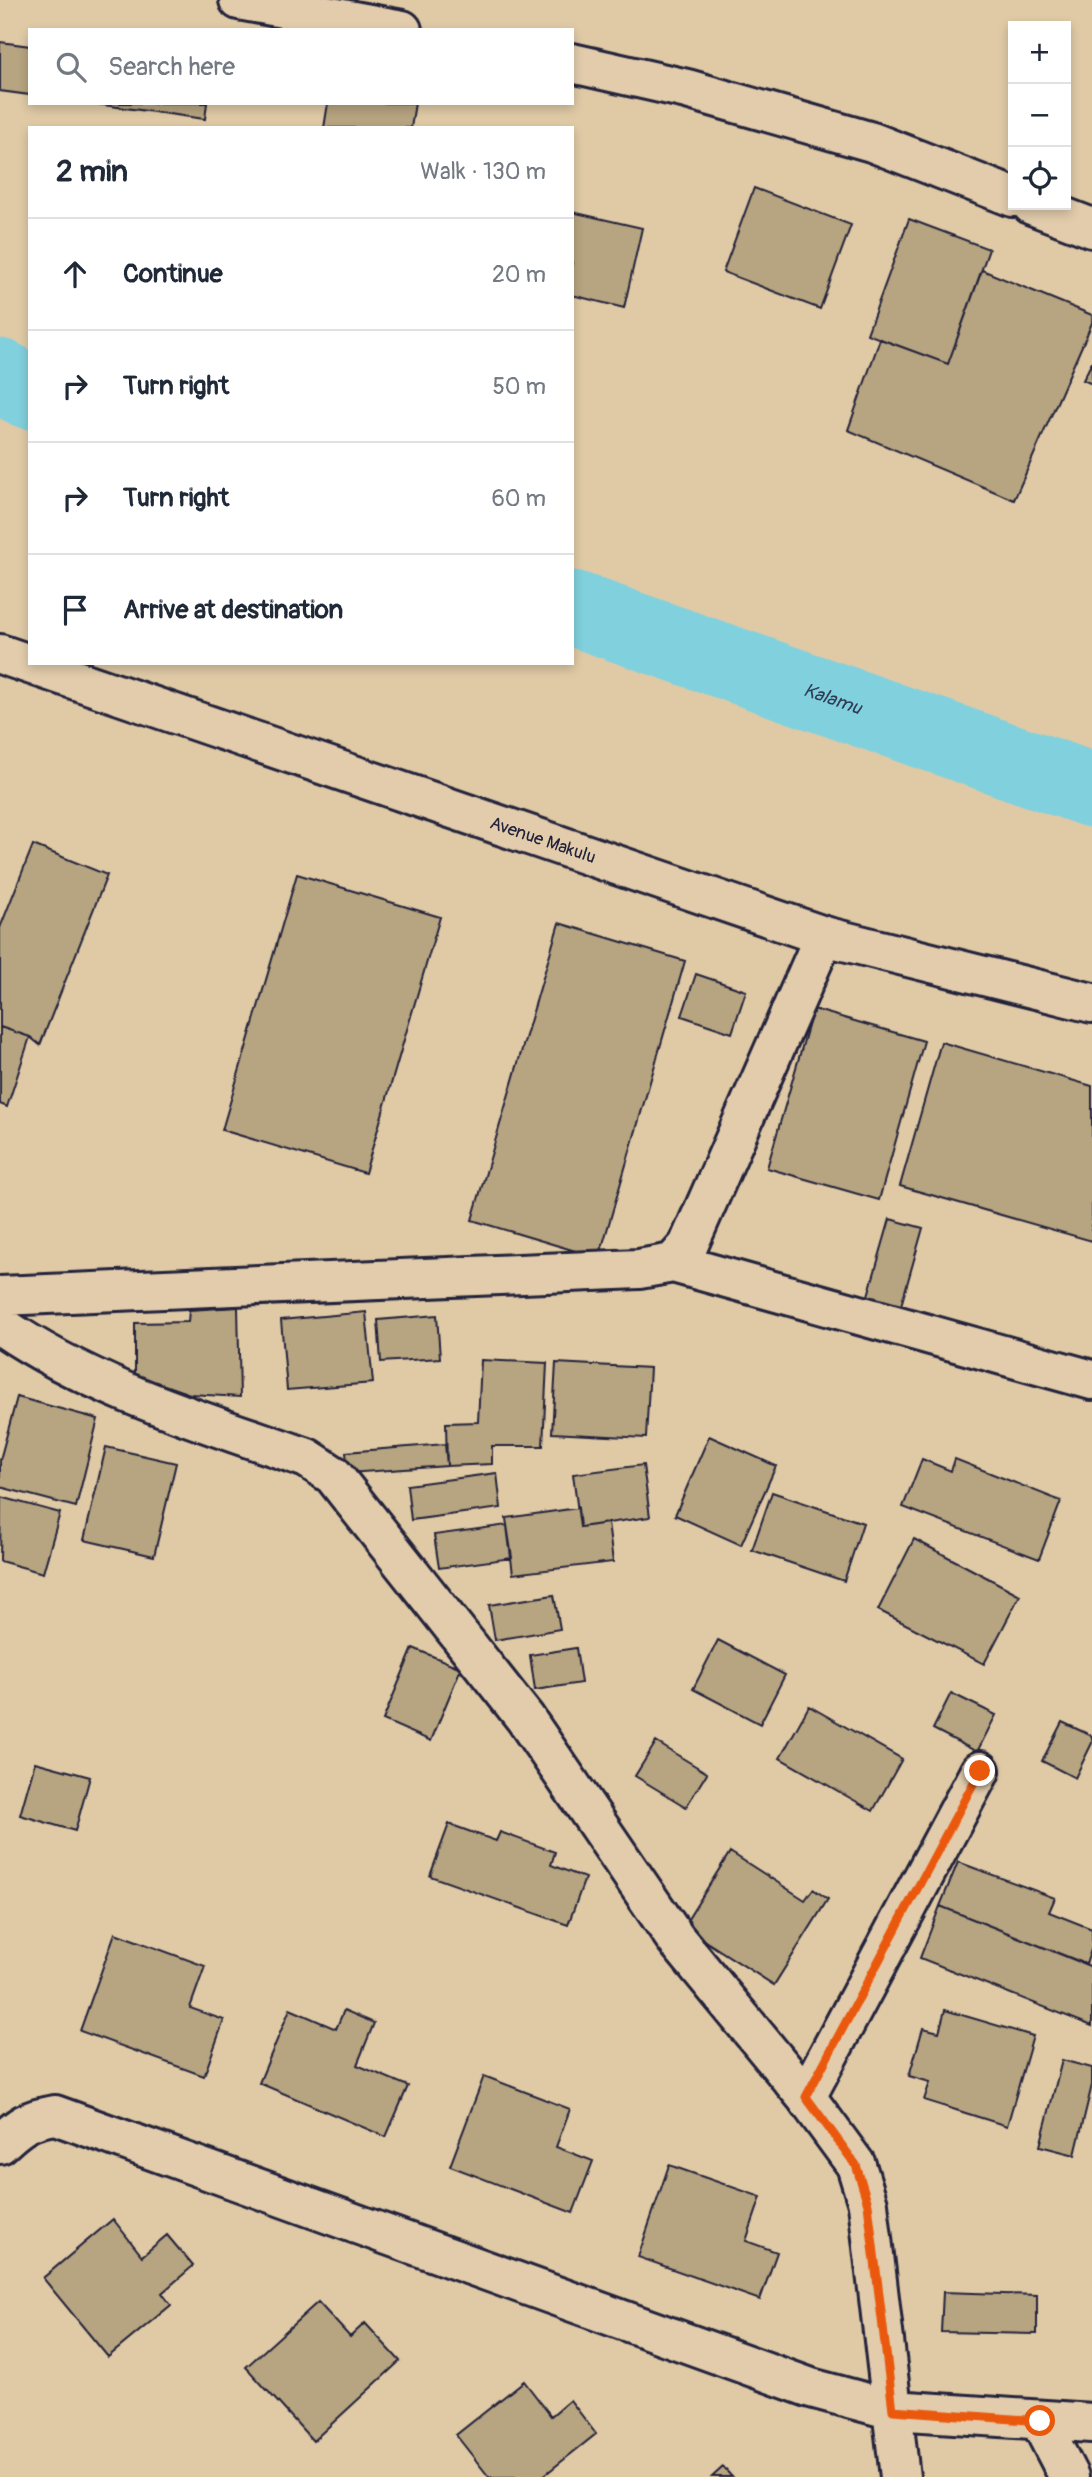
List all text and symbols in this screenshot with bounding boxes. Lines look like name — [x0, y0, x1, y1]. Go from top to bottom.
map controls — [1008, 21, 1071, 210]
button: + — [1008, 21, 1071, 84]
search box — [28, 28, 574, 105]
icon: search — [52, 48, 90, 86]
text: Search here — [108, 51, 235, 83]
button: − — [1008, 84, 1071, 147]
button: locate — [1008, 147, 1071, 210]
text: 2 min — [56, 153, 128, 190]
text: Walk · 130 m — [420, 157, 546, 186]
icon: ahead — [56, 255, 94, 293]
text: Continue — [123, 258, 223, 290]
text: 20 m — [492, 260, 546, 289]
icon: right — [56, 367, 94, 405]
text: Turn right — [123, 370, 229, 402]
text: 50 m — [492, 372, 546, 401]
icon: right — [56, 479, 94, 517]
text: Turn right — [123, 482, 229, 514]
text: 60 m — [491, 484, 546, 513]
icon: arrive — [56, 591, 94, 629]
text: Arrive at destination — [123, 594, 343, 626]
water label: Kalamu — [800, 678, 866, 721]
street label: Avenue Makulu — [487, 811, 599, 869]
route end — [964, 1755, 995, 1786]
route start — [1024, 2405, 1055, 2436]

